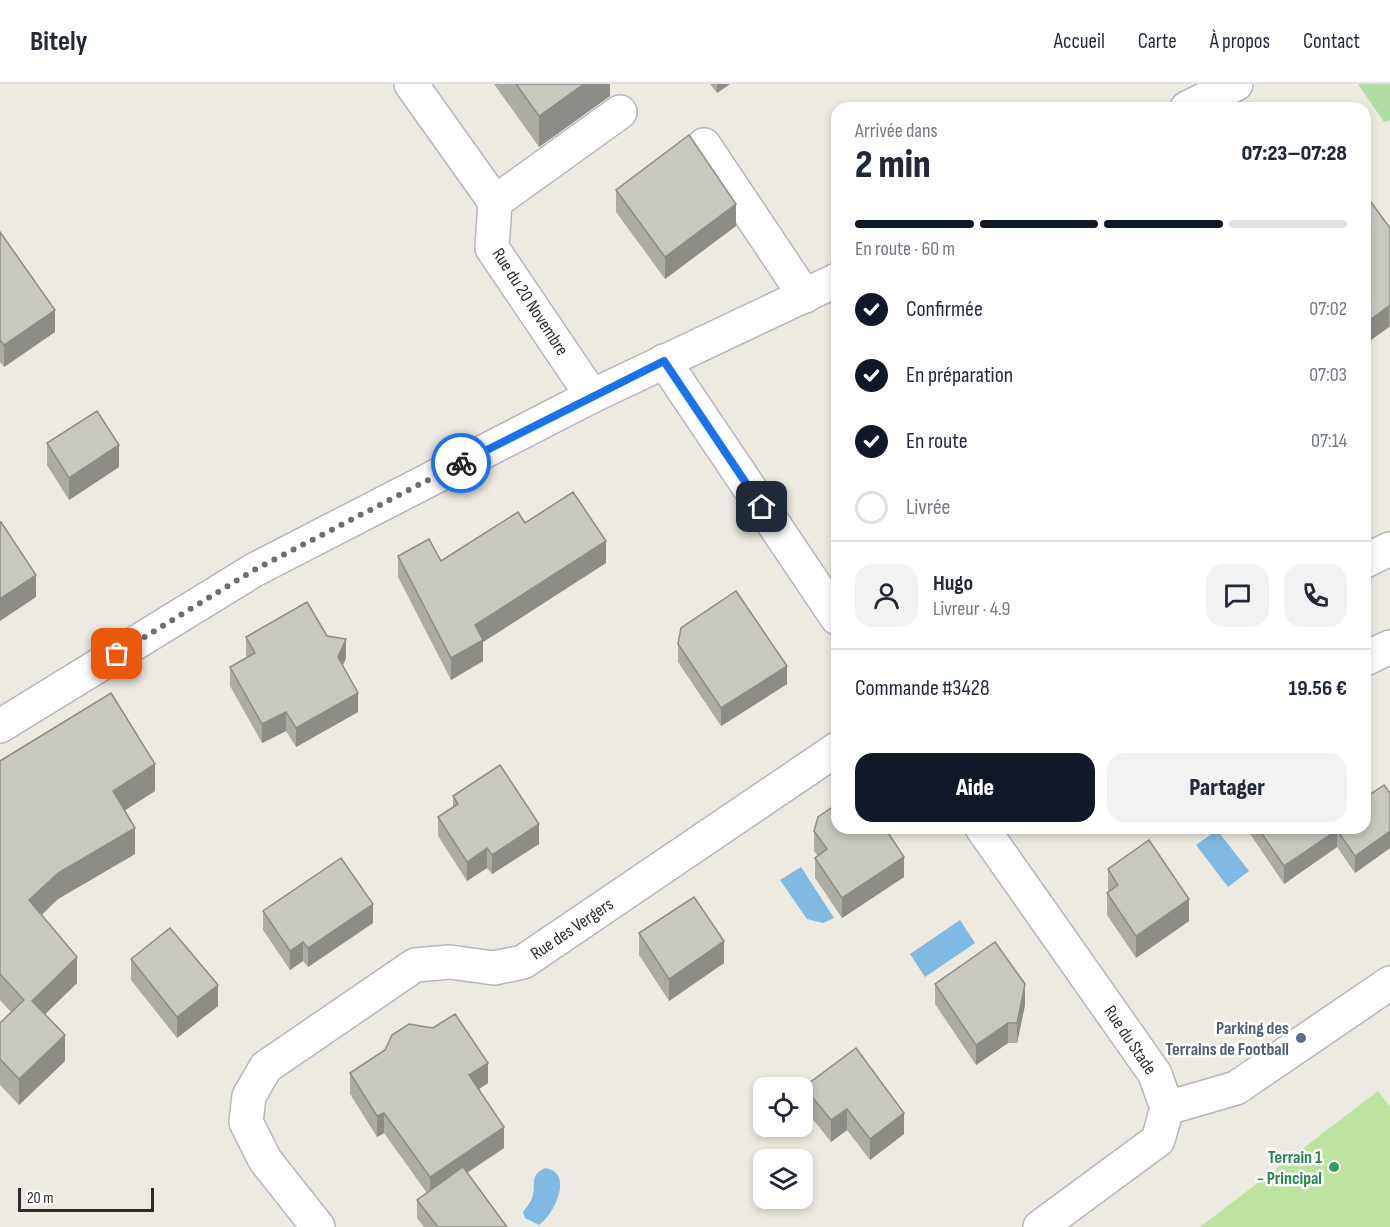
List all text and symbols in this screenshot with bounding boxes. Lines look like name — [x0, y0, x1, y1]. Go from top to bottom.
text: Bitely — [30, 25, 87, 58]
text: Accueil — [1054, 29, 1105, 54]
text: Carte — [1138, 29, 1177, 54]
text: À propos — [1210, 29, 1270, 54]
text: Contact — [1303, 29, 1360, 54]
text: Arrivée dans — [855, 119, 938, 143]
text: 07:23–07:28 — [1242, 140, 1347, 167]
text: 2 min — [855, 142, 931, 189]
text: En route · 60 m — [855, 237, 955, 261]
street label: Rue du 20 Novembre — [487, 244, 573, 360]
icon: check — [855, 293, 888, 326]
text: Confirmée — [906, 296, 983, 323]
text: 07:02 — [1309, 297, 1347, 321]
icon: check — [855, 359, 888, 392]
text: En préparation — [906, 362, 1013, 389]
text: 07:03 — [1309, 363, 1347, 387]
icon: check — [855, 425, 888, 458]
text: En route — [906, 428, 968, 455]
text: 07:14 — [1311, 429, 1347, 453]
courier — [431, 433, 491, 493]
icon: bike — [445, 447, 478, 480]
pin — [736, 481, 787, 532]
icon: home — [745, 490, 778, 523]
text: Livrée — [906, 494, 950, 521]
button: person — [855, 564, 918, 627]
button: chat — [1206, 564, 1269, 627]
button: phone — [1284, 564, 1347, 627]
text: Hugo — [933, 570, 973, 597]
text: Livreur · 4.9 — [933, 597, 1010, 621]
pin — [91, 628, 142, 679]
icon: bag — [100, 637, 133, 670]
text: Commande #3428 — [855, 675, 990, 702]
text: 19.56 € — [1289, 675, 1347, 702]
button: Aide — [855, 753, 1095, 822]
button: Partager — [1107, 753, 1347, 822]
street label: Rue des Vergers — [527, 894, 617, 964]
street label: Rue du Stade — [1099, 1002, 1161, 1078]
place label: Parking des Terrains de Football — [1165, 1018, 1289, 1060]
marker: Parking des Terrains de Football — [1294, 1031, 1308, 1045]
map controls — [753, 1077, 813, 1209]
button: locate — [753, 1077, 813, 1137]
place label: Terrain 1 - Principal — [1257, 1147, 1322, 1189]
button: layers — [753, 1149, 813, 1209]
marker: Terrain 1 - Principal — [1327, 1160, 1341, 1174]
scale bar — [18, 1185, 154, 1212]
text: 20 m — [27, 1189, 54, 1208]

